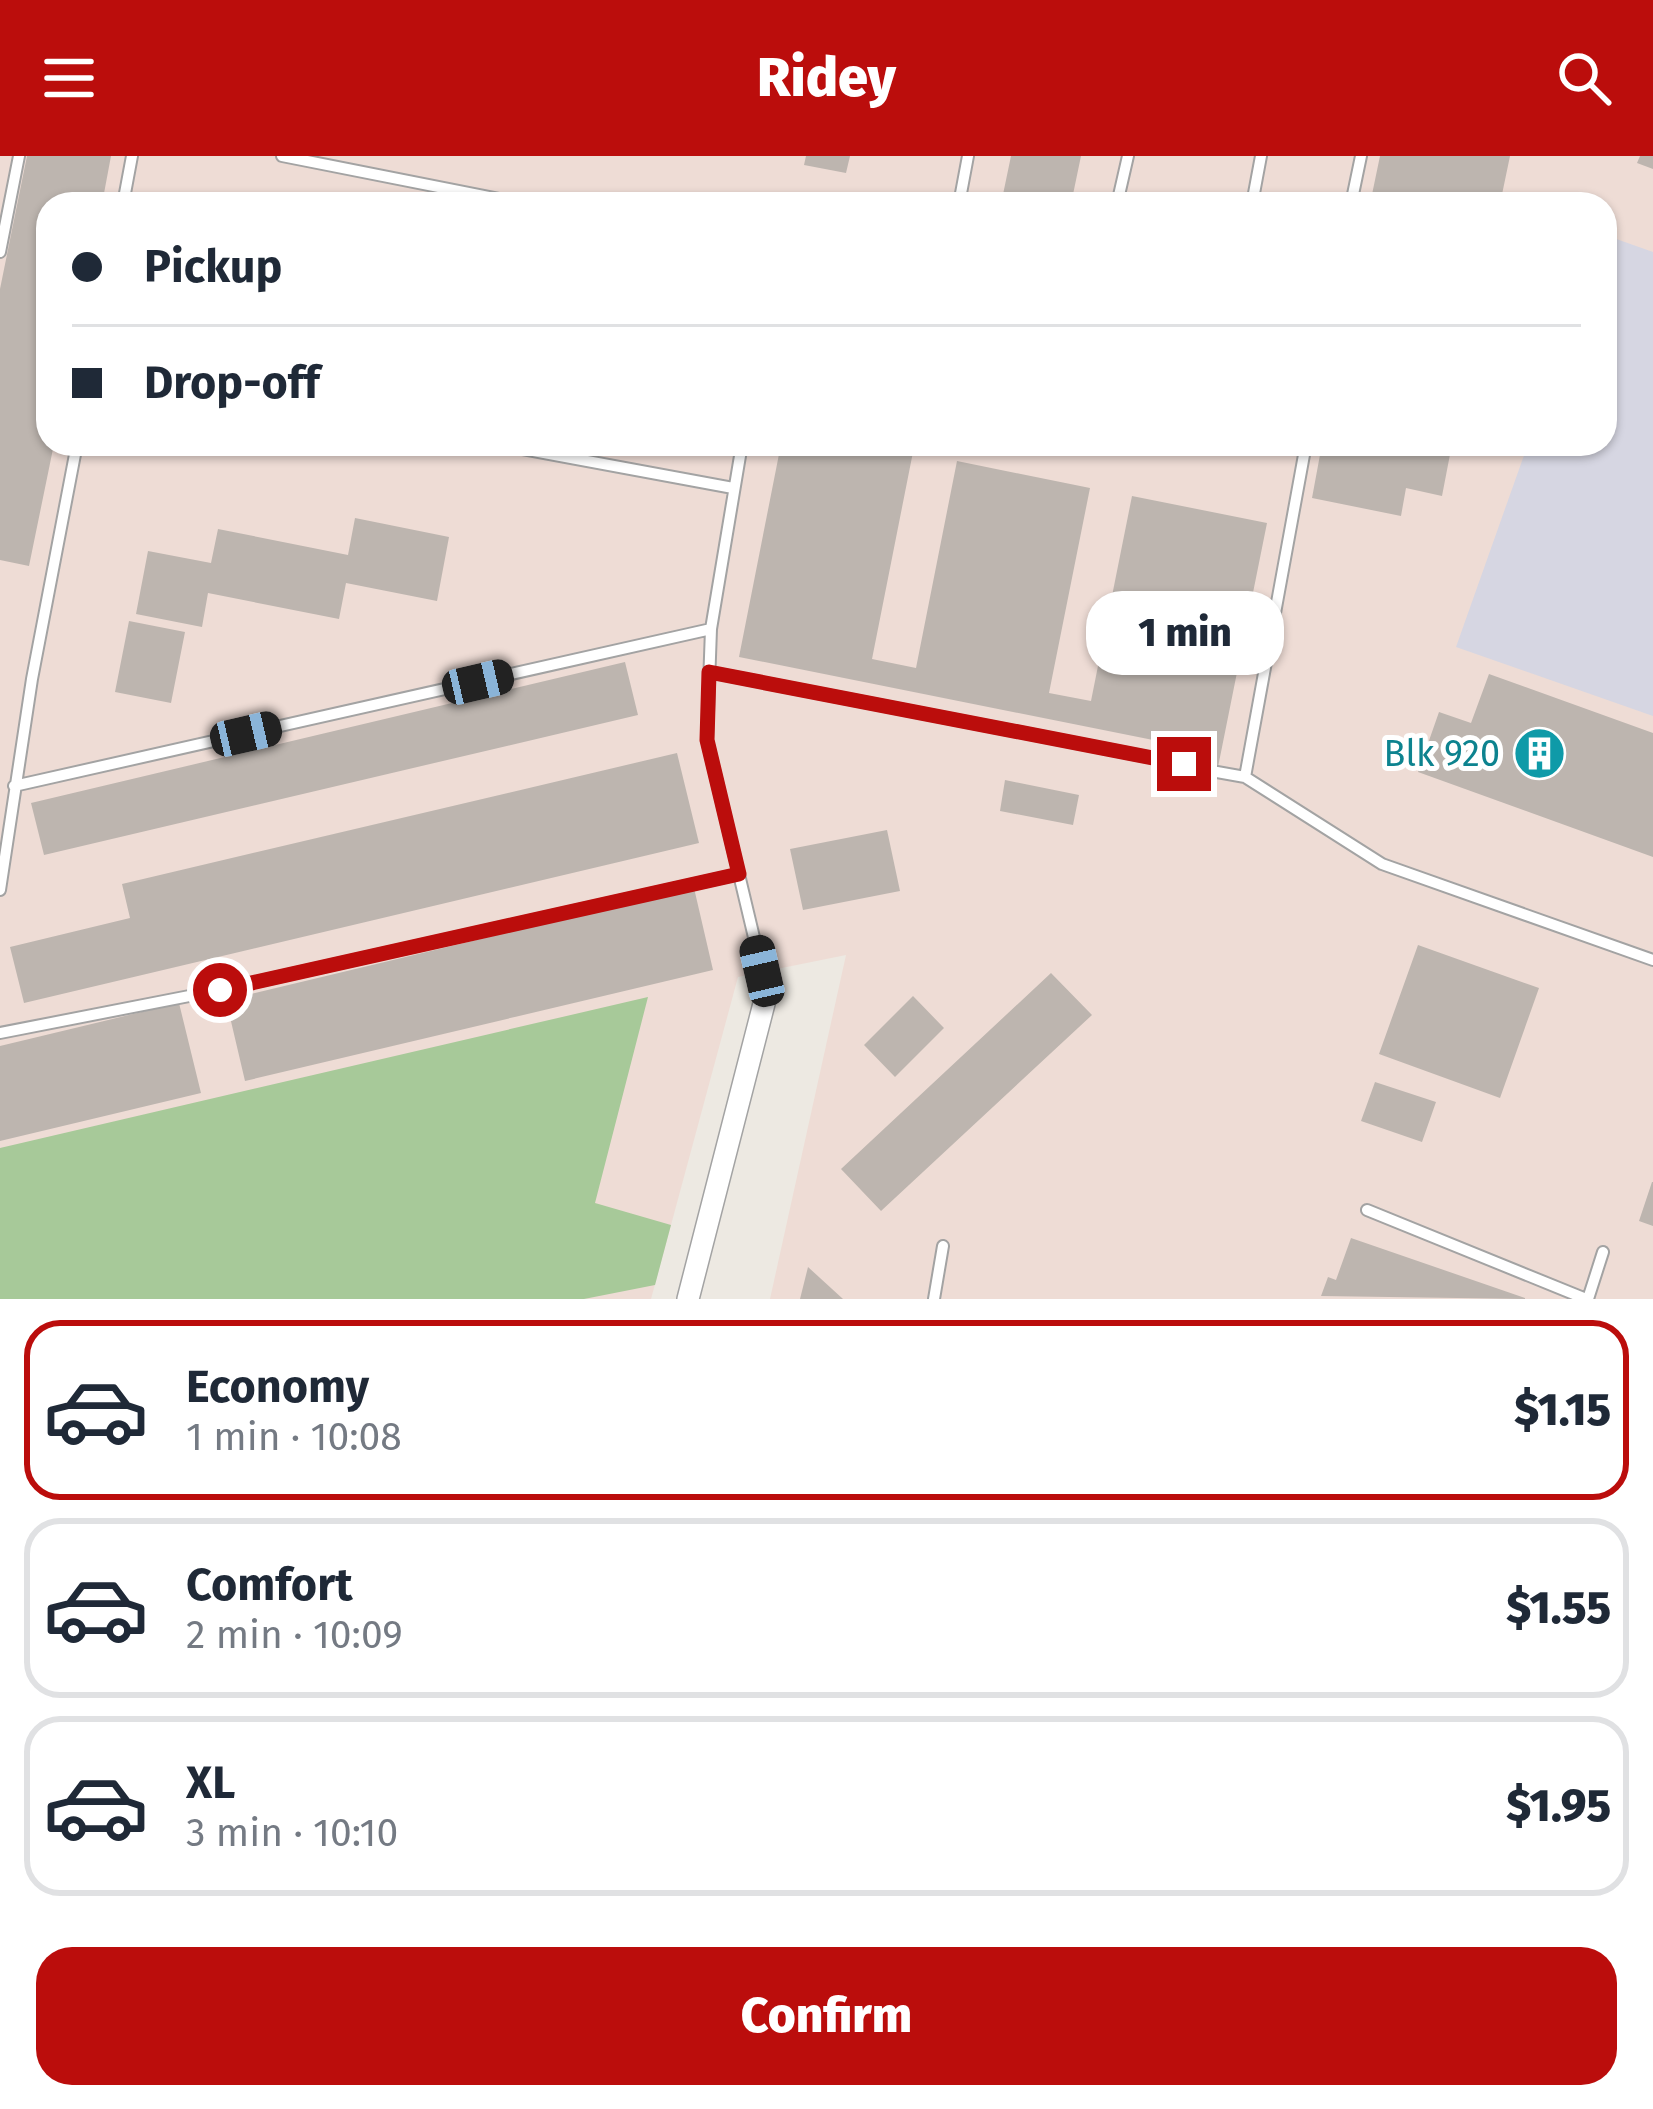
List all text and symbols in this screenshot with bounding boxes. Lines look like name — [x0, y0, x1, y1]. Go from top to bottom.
icon: menu — [36, 45, 102, 111]
icon: search — [1551, 45, 1617, 111]
text: Ridey — [757, 46, 896, 110]
text: Pickup — [144, 240, 282, 294]
text: Drop-off — [144, 356, 320, 410]
callout: 1 min — [1085, 590, 1283, 674]
text: 1 min — [1138, 610, 1232, 656]
car — [439, 656, 517, 708]
car — [207, 708, 285, 760]
building icon: Blk 920 — [1511, 725, 1567, 781]
place label: Blk 920 — [1384, 732, 1500, 776]
route end — [1157, 737, 1211, 791]
car — [736, 932, 788, 1010]
route start — [193, 963, 247, 1017]
icon: car — [42, 1356, 150, 1464]
text: Economy — [186, 1360, 369, 1414]
text: $1.15 — [1514, 1383, 1611, 1437]
text: 1 min · 10:08 — [186, 1414, 402, 1460]
icon: car — [42, 1554, 150, 1662]
text: Comfort — [186, 1558, 353, 1612]
text: $1.55 — [1506, 1581, 1611, 1635]
text: 2 min · 10:09 — [186, 1612, 403, 1658]
icon: car — [42, 1752, 150, 1860]
text: XL — [186, 1756, 235, 1810]
text: $1.95 — [1506, 1779, 1611, 1833]
text: 3 min · 10:10 — [186, 1810, 398, 1856]
button: Confirm — [36, 1947, 1617, 2085]

